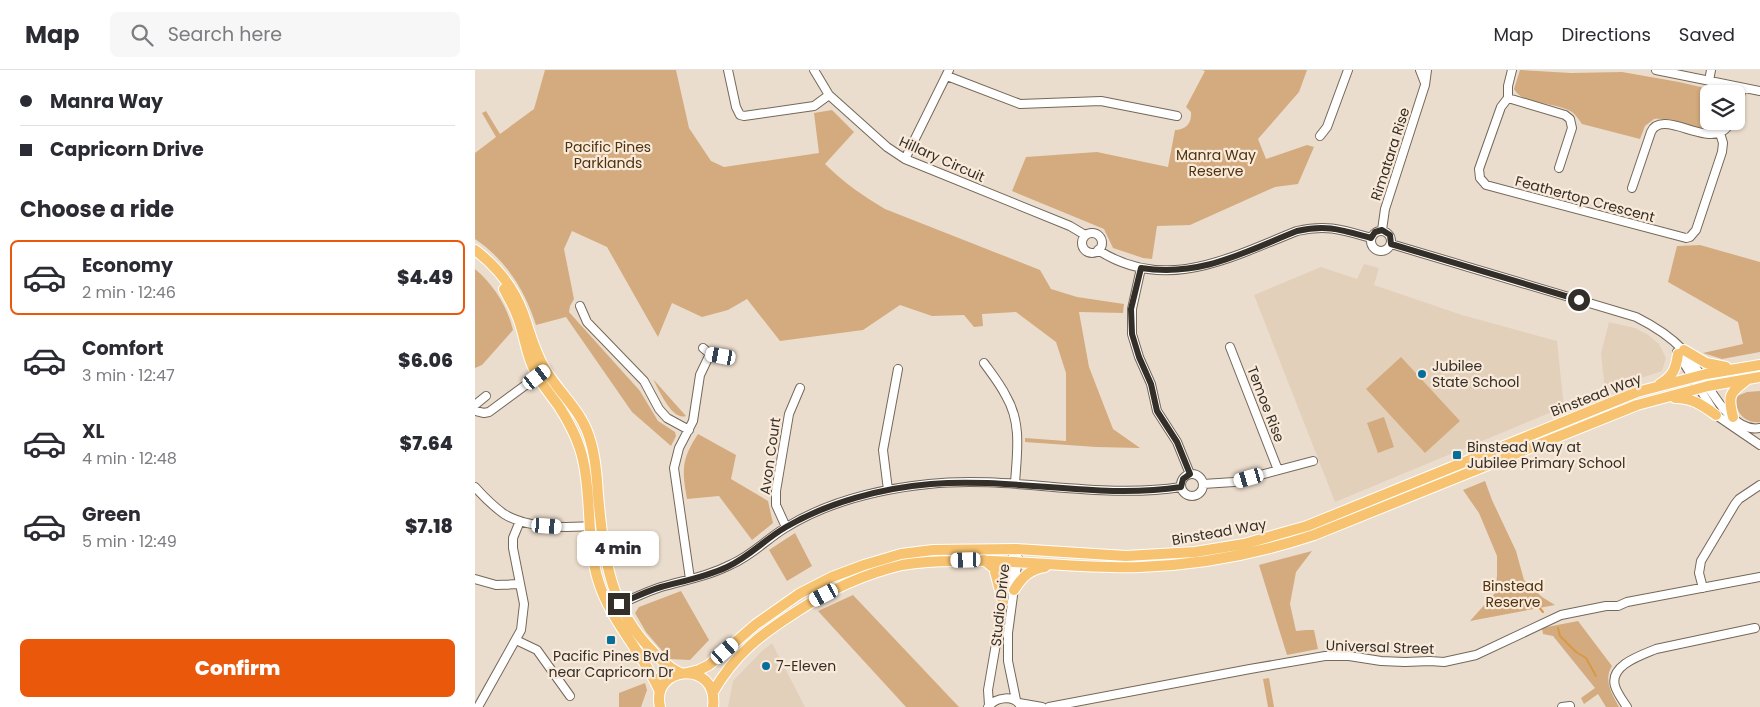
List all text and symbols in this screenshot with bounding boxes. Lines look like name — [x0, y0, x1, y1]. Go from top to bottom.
search box — [110, 12, 460, 57]
text: Map — [25, 18, 80, 51]
icon: search — [128, 21, 156, 49]
text: Search here — [168, 21, 282, 48]
text: Map — [1494, 22, 1533, 47]
text: Directions — [1561, 22, 1651, 47]
text: Saved — [1679, 22, 1735, 47]
map controls — [1700, 85, 1745, 130]
button: layers — [1700, 85, 1745, 130]
text: Manra Way — [50, 88, 163, 115]
street label: Rimatara Rise — [1366, 105, 1415, 203]
street label: Hillary Circuit — [896, 131, 988, 187]
text: Capricorn Drive — [50, 136, 204, 163]
park label: Pacific Pines Parklands — [565, 137, 651, 173]
park label: Manra Way Reserve — [1176, 145, 1256, 181]
street label: Feathertop Crescent — [1513, 171, 1657, 227]
text: Choose a ride — [20, 194, 174, 225]
text: Economy — [82, 252, 173, 279]
icon: car — [22, 255, 67, 300]
text: $4.49 — [397, 264, 453, 291]
text: 2 min · 12:46 — [82, 281, 176, 304]
route start — [1568, 289, 1590, 311]
text: Comfort — [82, 335, 164, 362]
icon: car — [22, 338, 67, 383]
car — [704, 346, 737, 366]
text: $6.06 — [398, 347, 453, 374]
place label: Jubilee State School — [1432, 356, 1519, 392]
car — [520, 362, 553, 392]
street label: Temoe Rise — [1242, 363, 1290, 445]
text: 3 min · 12:47 — [82, 364, 175, 387]
marker: Jubilee State School — [1416, 368, 1428, 380]
street label: Binstead Way — [1548, 368, 1644, 421]
street label: Avon Court — [755, 416, 785, 496]
text: XL — [82, 418, 105, 445]
icon: car — [22, 421, 67, 466]
text: $7.64 — [400, 430, 453, 457]
place label: Binstead Way at Jubilee Primary School — [1467, 437, 1625, 473]
text: 4 min · 12:48 — [82, 447, 177, 470]
marker: Binstead Way at Jubilee Primary School — [1451, 449, 1463, 461]
car — [1232, 467, 1265, 489]
text: Green — [82, 501, 141, 528]
icon: car — [22, 504, 67, 549]
text: $7.18 — [405, 513, 453, 540]
street label: Binstead Way — [1170, 514, 1268, 550]
car — [531, 517, 562, 535]
text: 5 min · 12:49 — [82, 530, 177, 553]
callout: 4 min — [578, 532, 660, 566]
text: 4 min — [594, 537, 642, 560]
car — [950, 552, 981, 568]
street label: Studio Drive — [986, 562, 1014, 647]
park label: Binstead Reserve — [1483, 576, 1544, 612]
car — [807, 581, 840, 609]
route end — [608, 593, 630, 615]
marker: Pacific Pines Bvd near Capricorn Dr — [605, 634, 617, 646]
car — [708, 635, 741, 667]
street label: Universal Street — [1325, 635, 1435, 659]
button: Confirm — [20, 639, 455, 697]
place label: Pacific Pines Bvd near Capricorn Dr — [549, 646, 673, 682]
place label: 7-Eleven — [776, 656, 836, 676]
marker: 7-Eleven — [760, 660, 772, 672]

